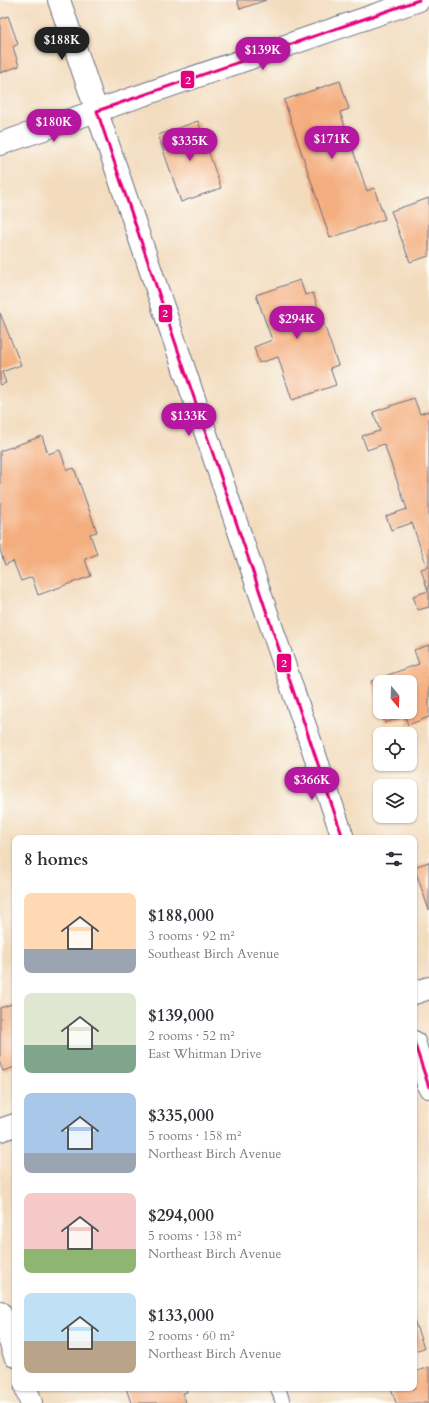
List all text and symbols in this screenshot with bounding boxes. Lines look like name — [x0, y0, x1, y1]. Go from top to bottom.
pin: $188K — [34, 27, 90, 61]
text: $188K — [43, 31, 81, 49]
pin: $139K — [235, 37, 291, 71]
text: $139K — [244, 41, 282, 59]
line badge: 2 — [180, 70, 195, 89]
text: 2 — [185, 73, 191, 88]
pin: $180K — [26, 109, 82, 143]
text: $180K — [35, 113, 73, 131]
pin: $171K — [304, 126, 360, 160]
pin: $335K — [162, 128, 218, 162]
text: $171K — [313, 130, 351, 148]
text: $335K — [171, 132, 209, 150]
line badge: 2 — [158, 304, 173, 323]
text: 2 — [162, 306, 168, 321]
pin: $294K — [269, 306, 325, 340]
text: $294K — [278, 310, 316, 328]
pin: $133K — [161, 403, 217, 437]
text: $133K — [170, 407, 208, 425]
line badge: 2 — [276, 653, 292, 673]
text: 2 — [281, 656, 287, 671]
north arrow — [373, 675, 417, 719]
map controls — [373, 675, 417, 823]
button: locate — [373, 727, 417, 771]
pin: $366K — [284, 767, 340, 801]
text: $366K — [293, 771, 331, 789]
button: layers — [373, 779, 417, 823]
text: 8 homes — [24, 848, 88, 871]
icon: filters — [383, 848, 405, 870]
text: $188,000 — [148, 904, 214, 927]
icon: home — [56, 909, 104, 957]
text: 3 rooms · 92 m² — [148, 927, 235, 945]
text: Southeast Birch Avenue — [148, 945, 279, 963]
text: $139,000 — [148, 1004, 214, 1027]
icon: home — [56, 1009, 104, 1057]
text: 2 rooms · 52 m² — [148, 1027, 235, 1045]
text: East Whitman Drive — [148, 1045, 262, 1063]
text: $335,000 — [148, 1104, 214, 1127]
icon: home — [56, 1109, 104, 1157]
text: 5 rooms · 158 m² — [148, 1127, 241, 1145]
text: Northeast Birch Avenue — [148, 1145, 282, 1163]
text: $294,000 — [148, 1204, 214, 1227]
icon: home — [56, 1209, 104, 1257]
text: 5 rooms · 138 m² — [148, 1227, 241, 1245]
text: Northeast Birch Avenue — [148, 1245, 282, 1263]
text: $133,000 — [148, 1304, 214, 1327]
icon: home — [56, 1309, 104, 1357]
text: 2 rooms · 60 m² — [148, 1327, 235, 1345]
text: Northeast Birch Avenue — [148, 1345, 282, 1363]

